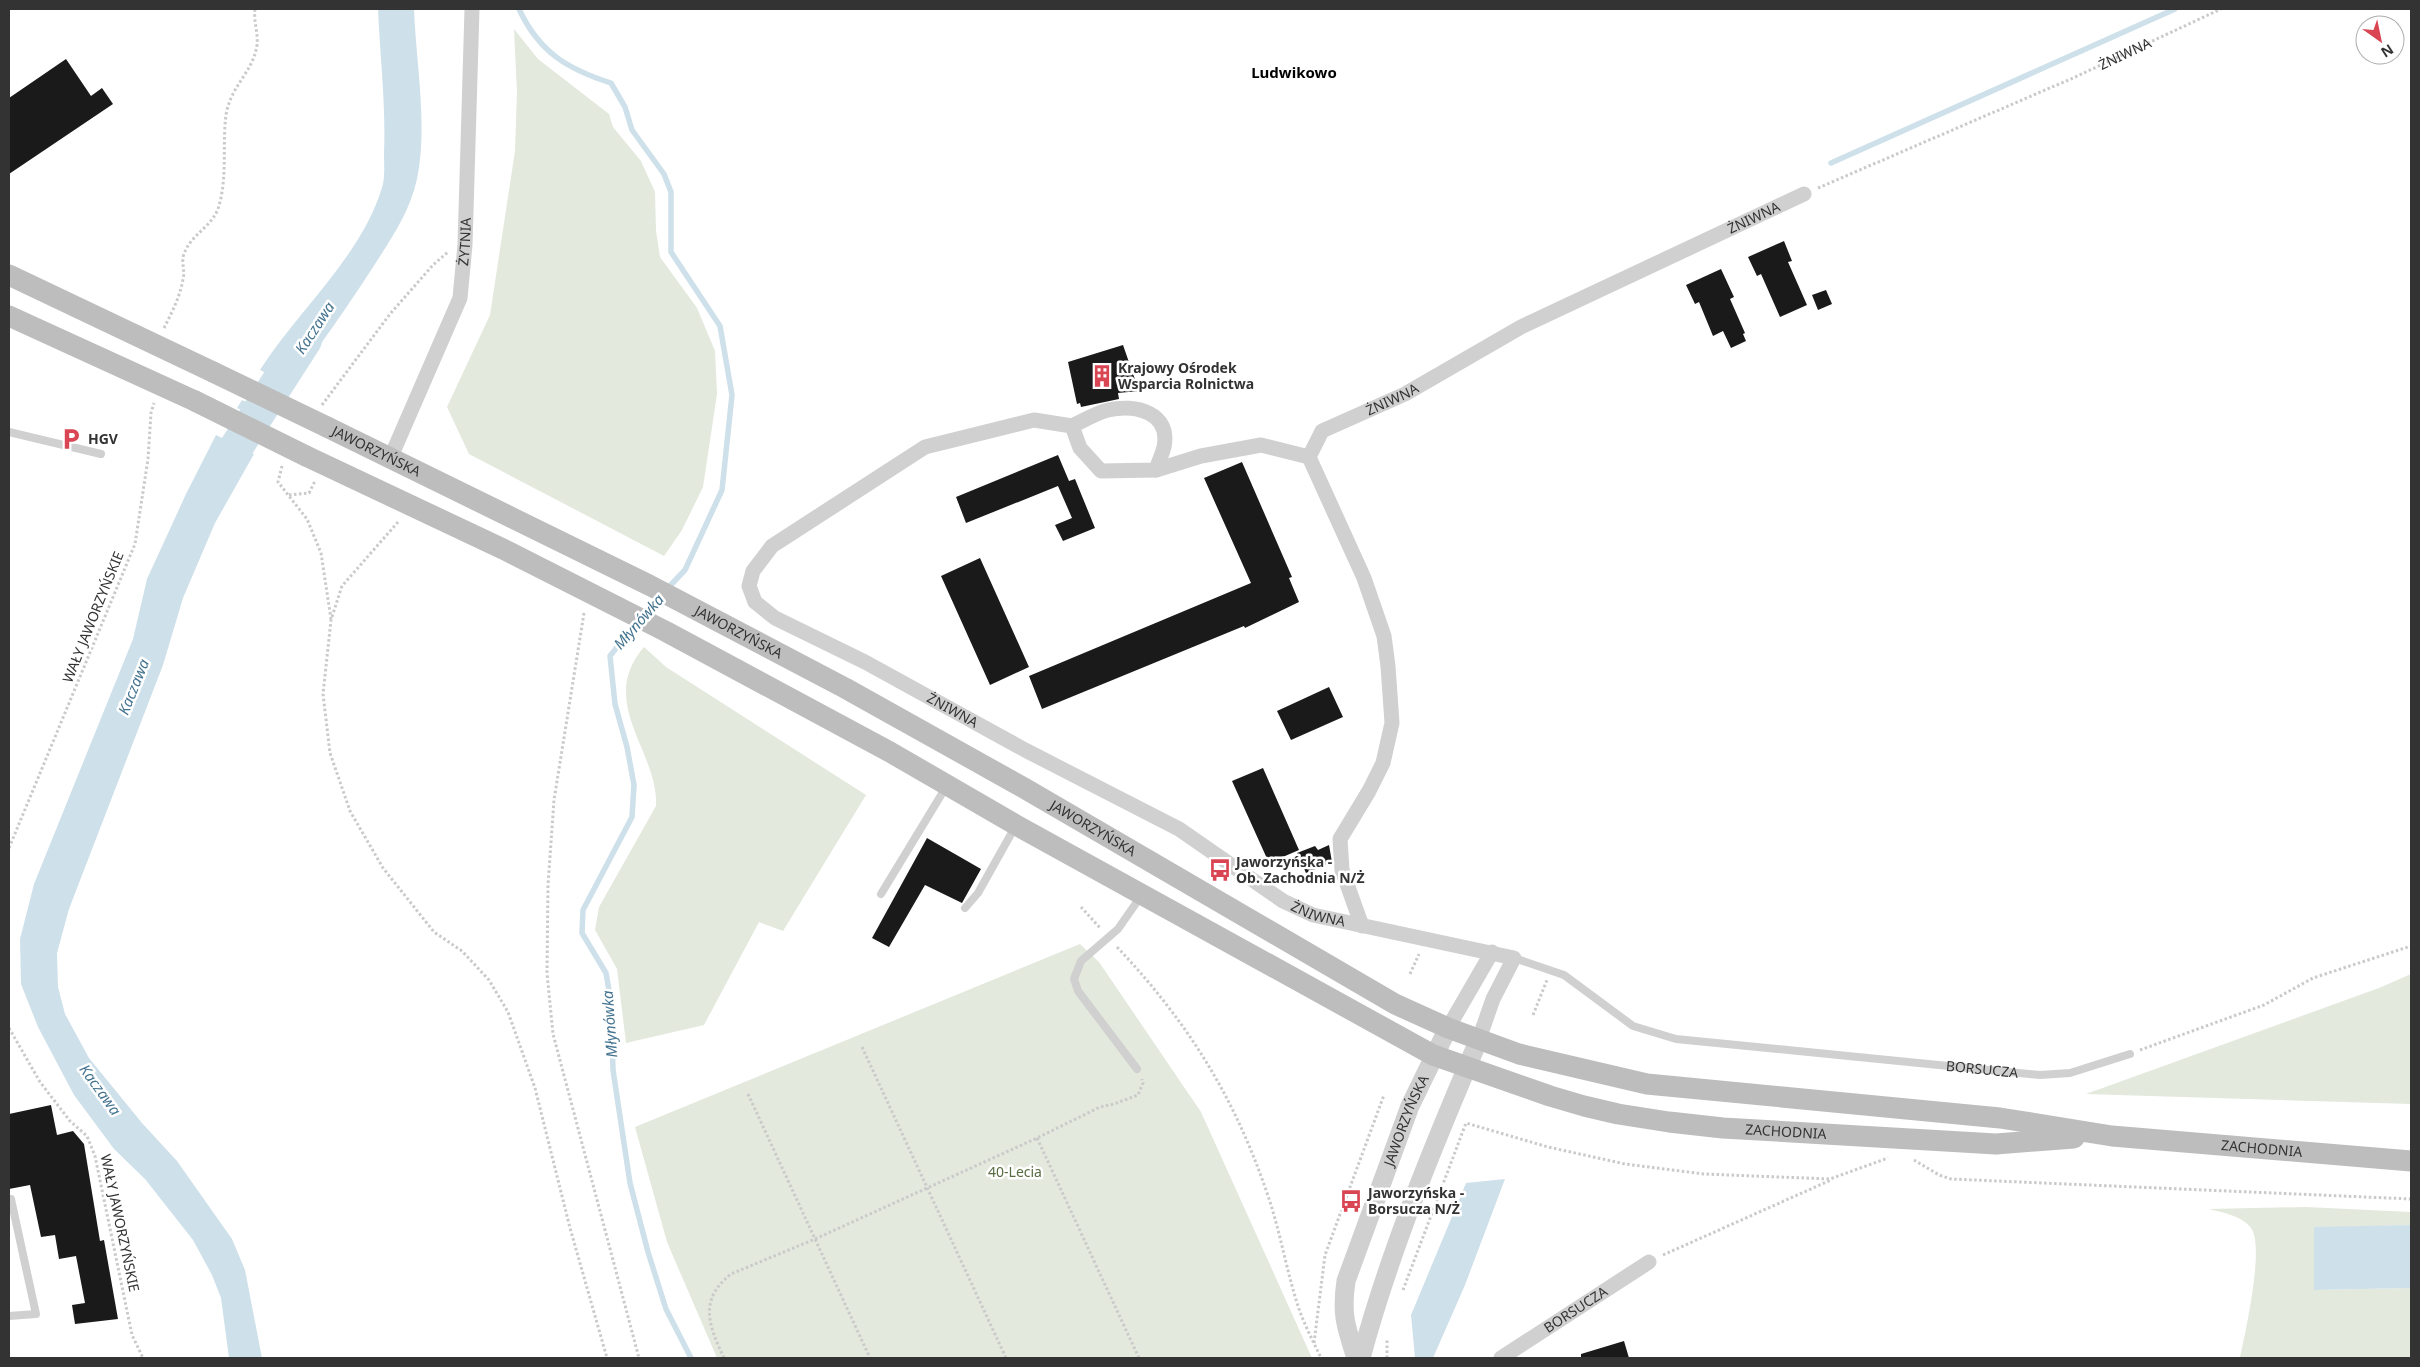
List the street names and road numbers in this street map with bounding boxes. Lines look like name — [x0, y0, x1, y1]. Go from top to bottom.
street label: ŻNIWNA — [2095, 33, 2154, 74]
street label: ŻNIWNA — [1724, 197, 1783, 238]
street label: ŻYTNIA — [453, 217, 475, 267]
street label: ŻNIWNA — [1363, 378, 1422, 419]
street label: JAWORZYŃSKA — [327, 420, 424, 481]
street label: WAŁY JAWORZYŃSKIE — [57, 548, 128, 685]
street label: JAWORZYŃSKA — [690, 600, 786, 663]
street label: ŻNIWNA — [924, 688, 982, 732]
street label: JAWORZYŃSKA — [1045, 794, 1140, 860]
street label: ŻNIWNA — [1288, 896, 1347, 931]
street label: BORSUCZA — [1945, 1056, 2019, 1082]
street label: JAWORZYŃSKA — [1378, 1072, 1433, 1170]
street label: ZACHODNIA — [1745, 1119, 1827, 1143]
street label: ZACHODNIA — [2220, 1135, 2303, 1161]
street label: WAŁY JAWORZYŃSKIE — [97, 1152, 144, 1293]
street label: BORSUCZA — [1540, 1281, 1611, 1337]

